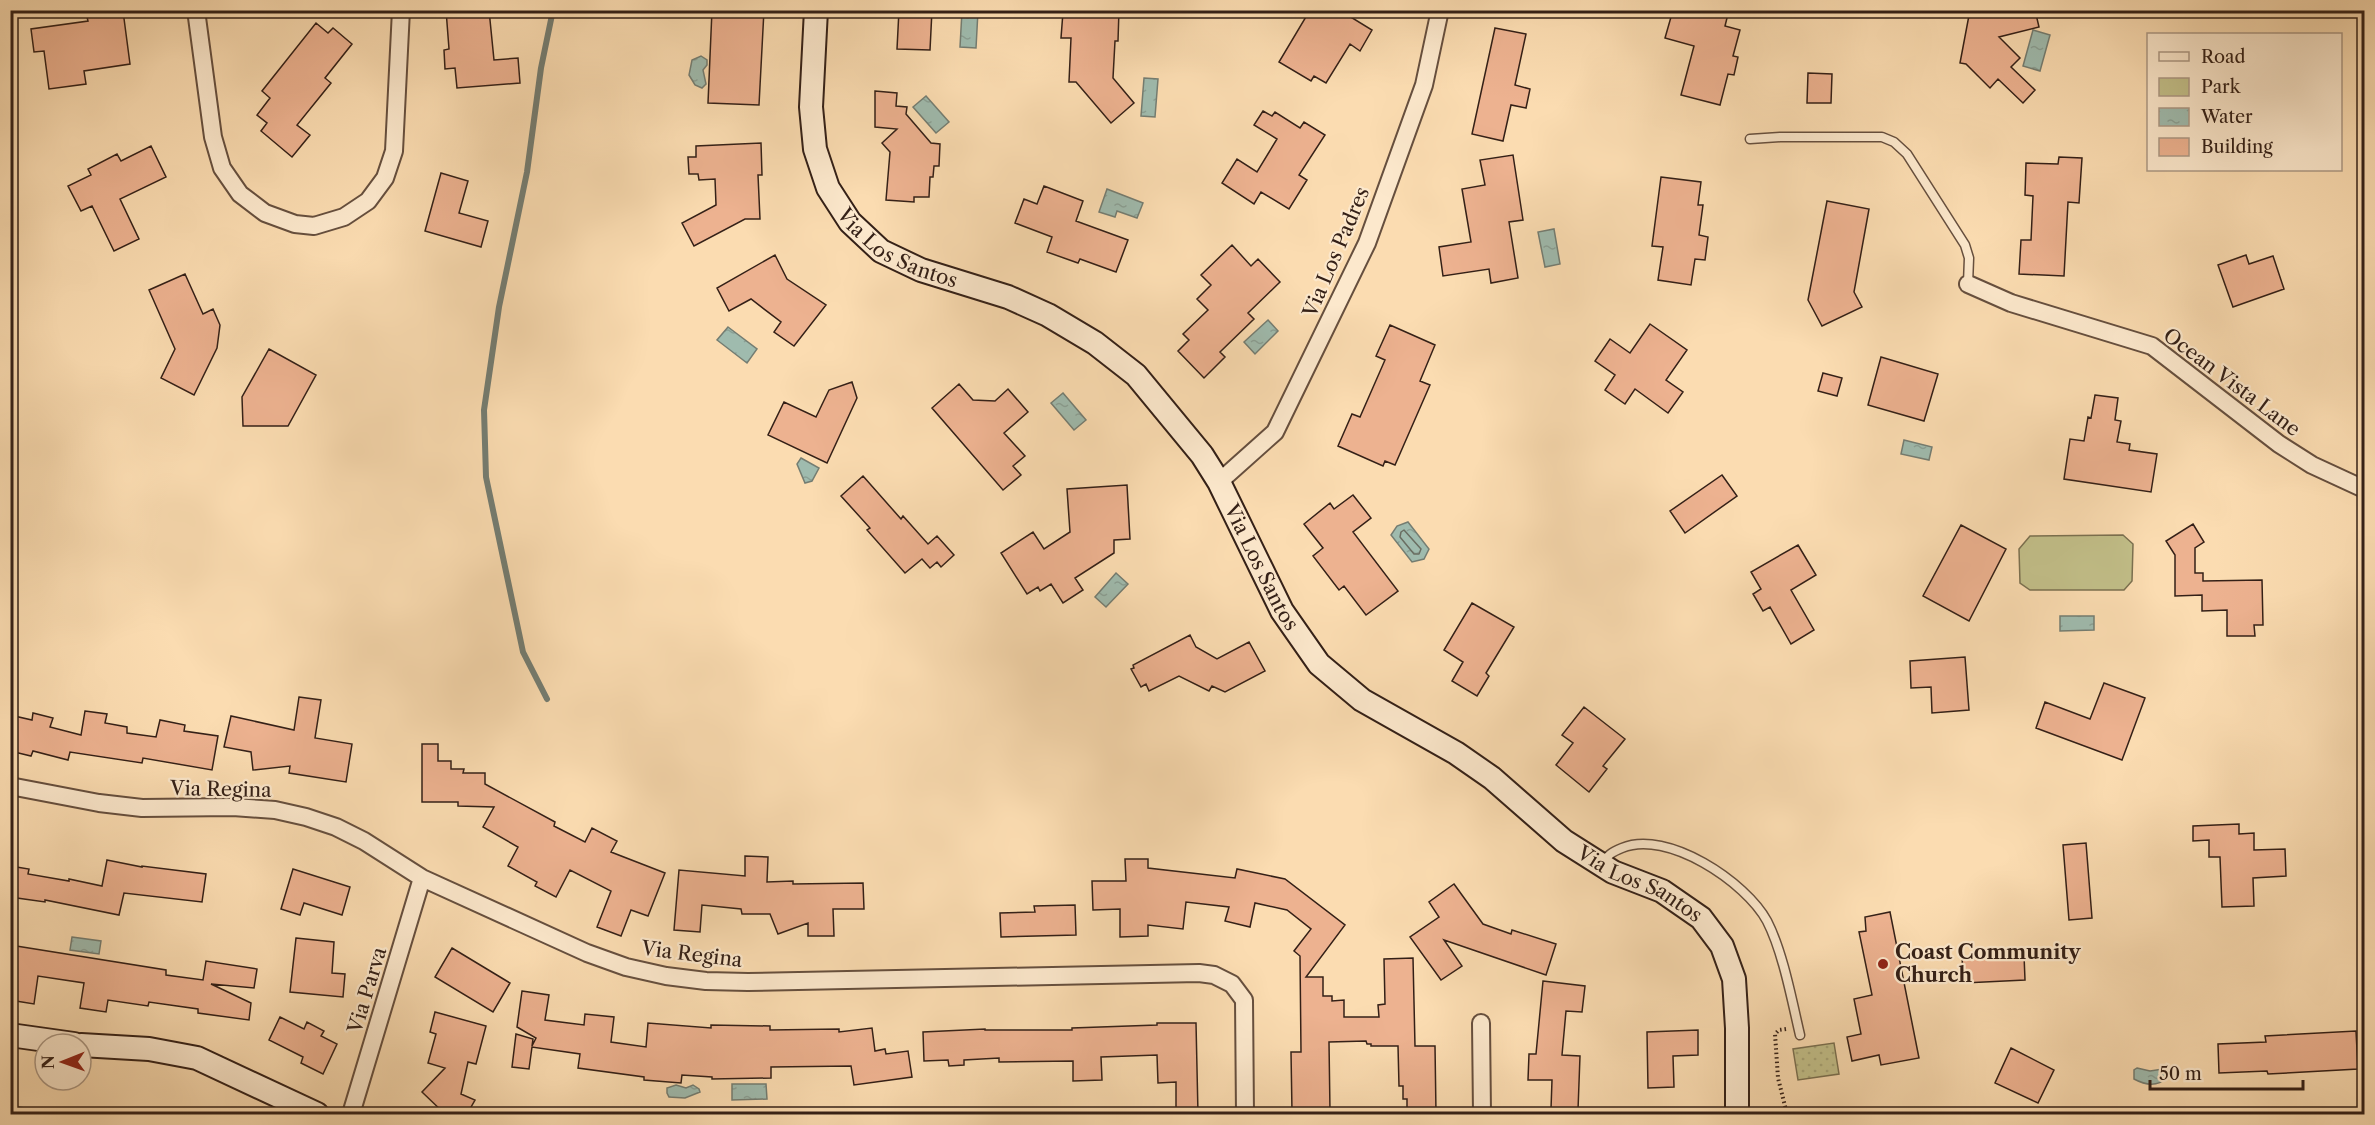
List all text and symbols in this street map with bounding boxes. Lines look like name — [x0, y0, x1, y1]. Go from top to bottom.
legend — [2147, 33, 2342, 171]
text: Road — [2201, 46, 2246, 68]
text: Park — [2201, 76, 2242, 98]
text: Water — [2200, 106, 2253, 128]
text: Building — [2201, 136, 2273, 158]
street label: Via Los Padres — [1297, 183, 1374, 322]
street label: Via Los Santos — [832, 203, 961, 293]
street label: Ocean Vista Lane — [2159, 323, 2305, 441]
street label: Via Los Santos — [1219, 499, 1304, 635]
street label: Via Regina — [169, 776, 272, 802]
street label: Via Los Santos — [1572, 840, 1707, 927]
street label: Via Regina — [639, 936, 744, 972]
place label: Coast Community Church — [1895, 940, 2081, 987]
street label: Via Parva — [342, 944, 392, 1037]
marker: Coast Community Church — [1876, 957, 1890, 971]
north arrow — [33, 1032, 93, 1092]
scale bar — [2150, 1053, 2303, 1091]
text: N — [38, 1055, 58, 1069]
text: 50 m — [2159, 1063, 2202, 1085]

